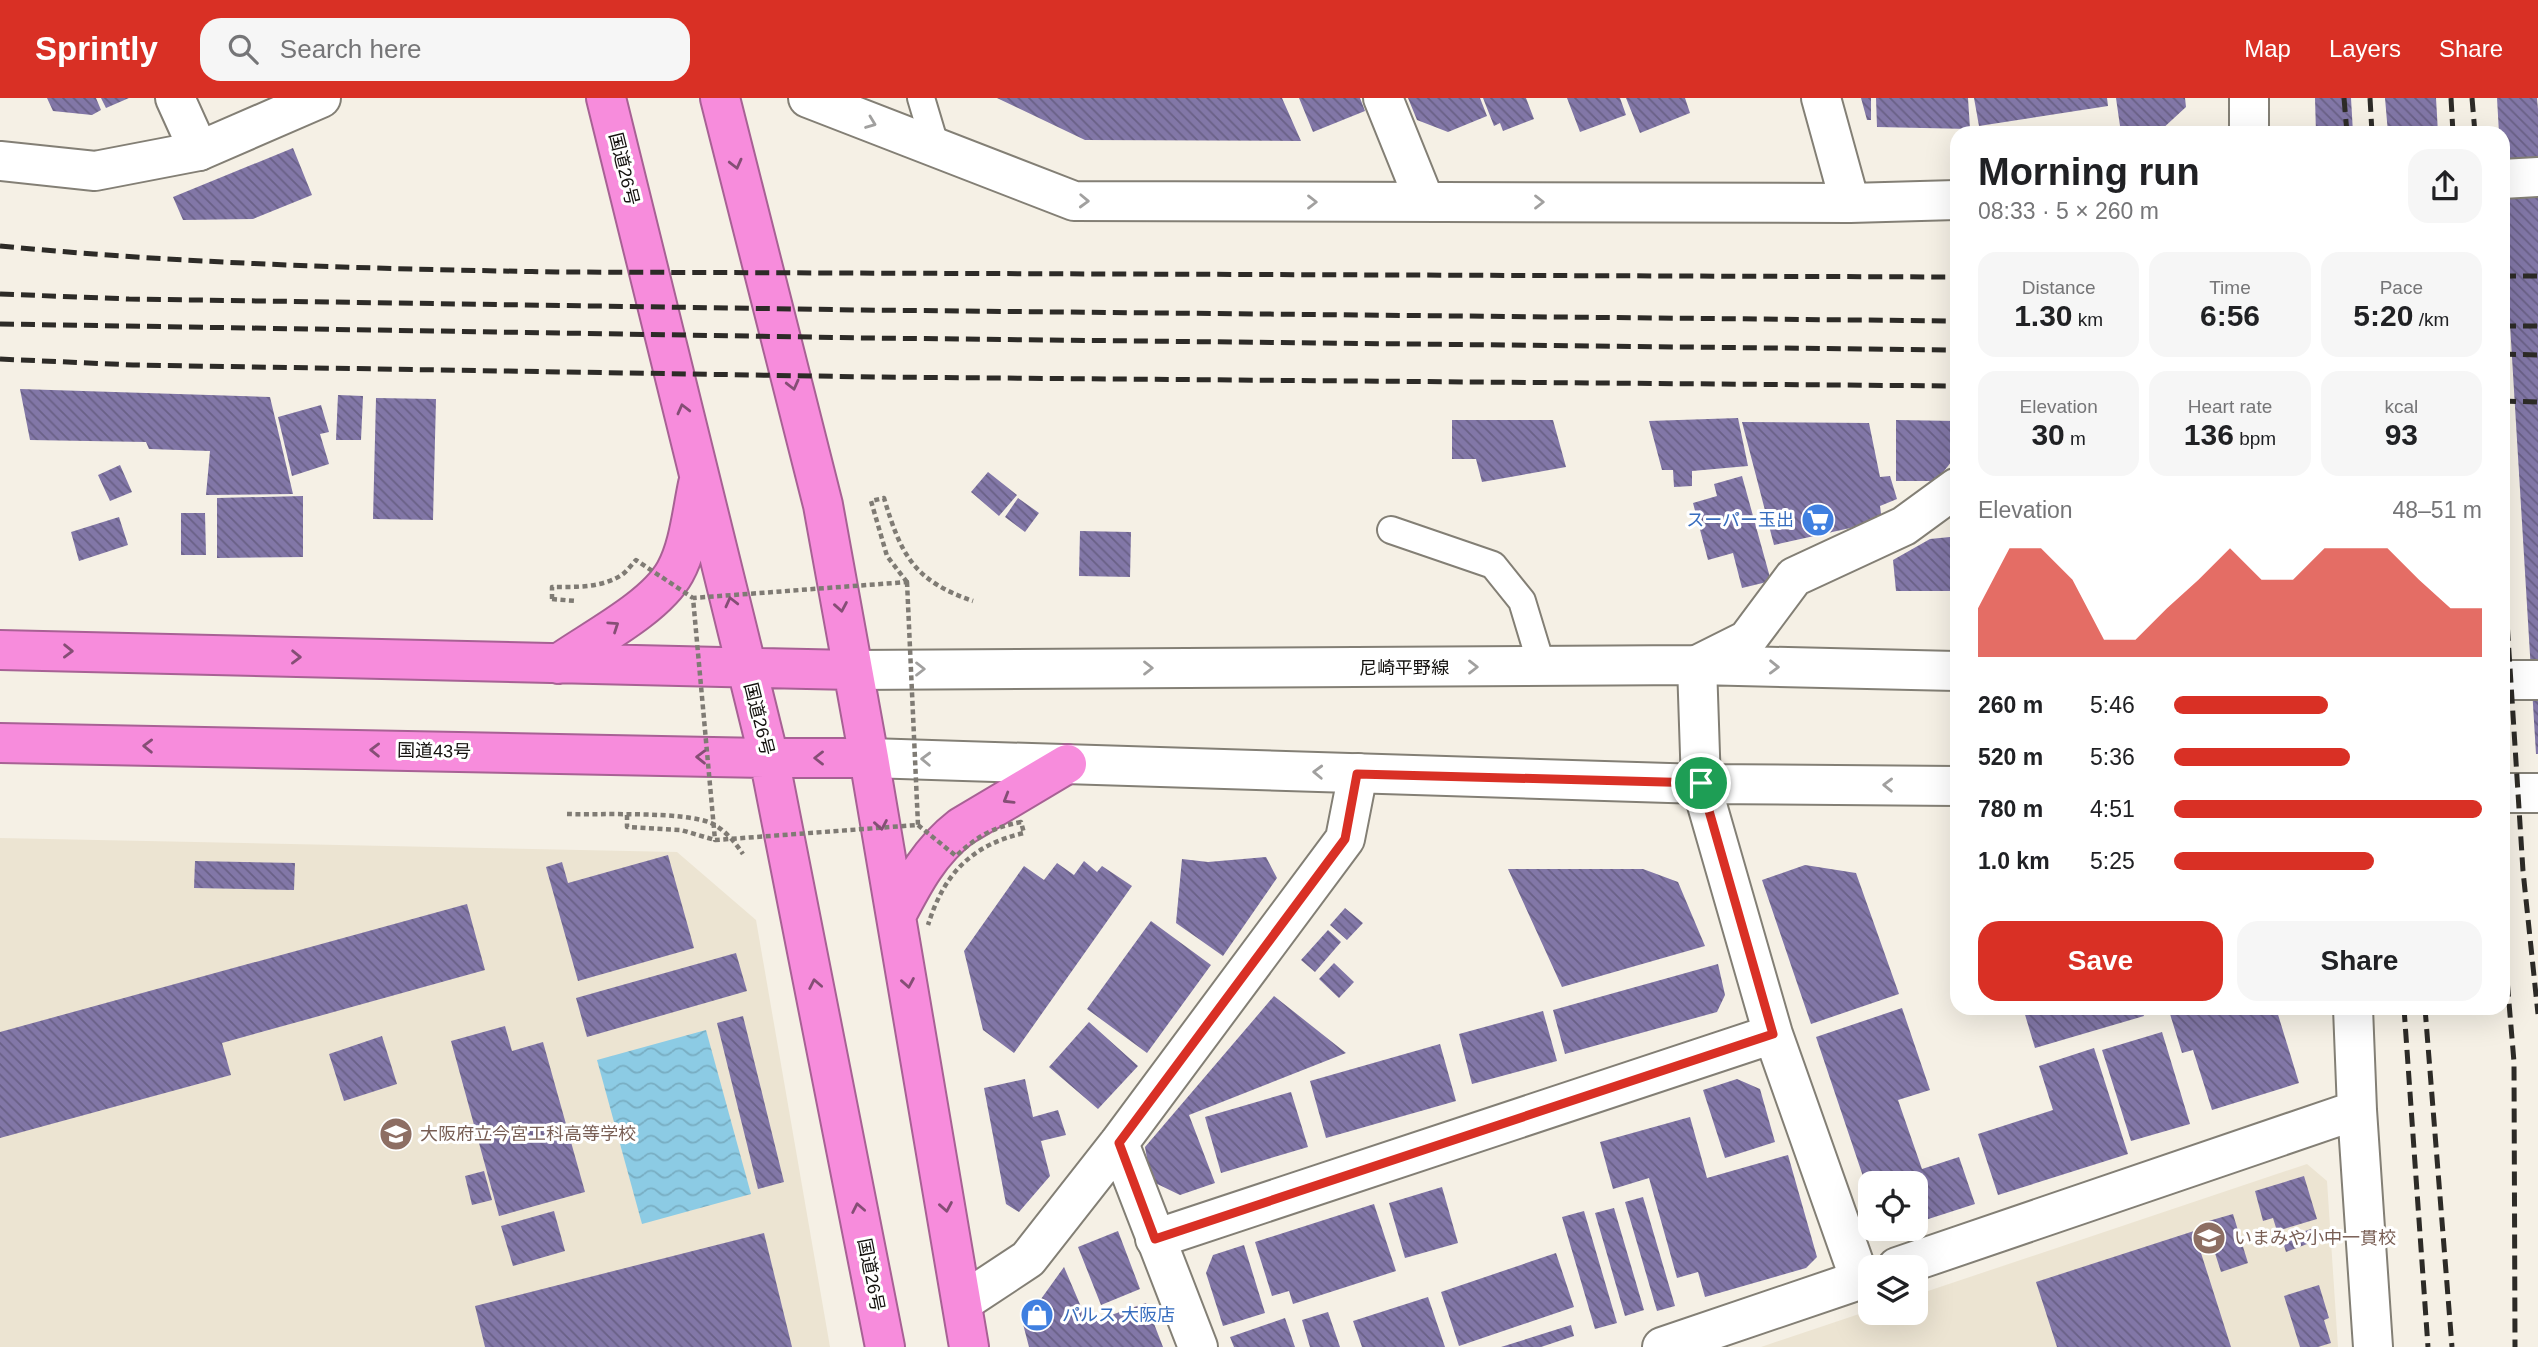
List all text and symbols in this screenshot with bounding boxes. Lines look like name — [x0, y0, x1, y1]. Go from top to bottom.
search box — [200, 18, 690, 81]
text: Sprintly — [35, 30, 158, 67]
icon: search — [224, 30, 262, 68]
text: Search here — [280, 34, 422, 64]
text: Map — [2244, 35, 2291, 62]
text: Layers — [2329, 35, 2401, 62]
text: Share — [2439, 35, 2503, 62]
one-way arrow — [865, 114, 877, 128]
street label: 国道26号 — [605, 131, 643, 207]
button: share — [2408, 149, 2482, 223]
text: Morning run — [1978, 151, 2200, 193]
one-way arrow — [728, 158, 742, 170]
one-way arrow — [1079, 193, 1090, 208]
one-way arrow — [1307, 194, 1317, 210]
one-way arrow — [1534, 195, 1545, 210]
text: 08:33 · 5 × 260 m — [1978, 198, 2159, 224]
text: Distance — [2022, 277, 2096, 298]
text: Time — [2209, 277, 2251, 298]
text: Pace — [2380, 277, 2423, 298]
text: 1.30 — [2014, 299, 2073, 332]
text: 6:56 — [2200, 299, 2260, 332]
text: 5:20 — [2353, 299, 2413, 332]
text: km — [2073, 309, 2103, 330]
text: /km — [2413, 309, 2449, 330]
one-way arrow — [785, 378, 799, 390]
text: Elevation — [2020, 396, 2098, 417]
text: Heart rate — [2188, 396, 2272, 417]
text: kcal — [2384, 396, 2418, 417]
one-way arrow — [677, 403, 691, 415]
text: 30 — [2031, 418, 2065, 451]
text: 136 — [2184, 418, 2234, 451]
text: 93 — [2385, 418, 2418, 451]
text: m — [2065, 428, 2086, 449]
text: bpm — [2234, 428, 2276, 449]
text: Elevation — [1978, 497, 2073, 523]
text: 48–51 m — [2392, 497, 2482, 523]
supermarket icon: スーパー玉出 — [1799, 501, 1837, 539]
place label: スーパー玉出 — [1686, 510, 1794, 530]
one-way arrow — [725, 596, 739, 608]
one-way arrow — [833, 601, 848, 613]
one-way arrow — [607, 621, 620, 634]
one-way arrow — [63, 644, 74, 659]
one-way arrow — [291, 649, 301, 665]
street label: 尼崎平野線 — [1359, 658, 1449, 678]
one-way arrow — [1469, 659, 1479, 675]
one-way arrow — [1770, 659, 1780, 675]
one-way arrow — [916, 661, 926, 677]
one-way arrow — [1143, 661, 1154, 676]
street label: 国道26号 — [740, 681, 778, 757]
text: 260 m — [1978, 692, 2043, 718]
text: 5:46 — [2090, 692, 2135, 718]
one-way arrow — [142, 738, 153, 753]
street label: 国道43号 — [397, 740, 471, 762]
one-way arrow — [369, 742, 380, 758]
text: 520 m — [1978, 744, 2043, 770]
text: 5:36 — [2090, 744, 2135, 770]
one-way arrow — [695, 749, 706, 764]
one-way arrow — [813, 750, 824, 766]
one-way arrow — [920, 752, 931, 767]
pin — [1671, 753, 1731, 813]
icon: arrive — [1682, 764, 1720, 802]
one-way arrow — [1312, 765, 1323, 780]
one-way arrow — [1883, 777, 1893, 793]
one-way arrow — [1003, 790, 1016, 803]
text: 780 m — [1978, 796, 2043, 822]
text: 4:51 — [2090, 796, 2135, 822]
one-way arrow — [872, 819, 887, 831]
text: 1.0 km — [1978, 848, 2050, 874]
text: 5:25 — [2090, 848, 2135, 874]
button: Save — [1978, 921, 2223, 1001]
button: Share — [2237, 921, 2482, 1001]
one-way arrow — [900, 977, 915, 989]
one-way arrow — [808, 978, 823, 990]
school or university icon: 大阪府立今宮工科高等学校 — [377, 1115, 415, 1153]
place label: 大阪府立今宮工科高等学校 — [420, 1124, 636, 1144]
map controls — [1858, 1171, 1928, 1325]
button: locate — [1858, 1171, 1928, 1241]
one-way arrow — [851, 1202, 866, 1214]
one-way arrow — [938, 1202, 953, 1213]
school or university icon: いまみや小中一貫校 — [2190, 1219, 2228, 1257]
place label: いまみや小中一貫校 — [2234, 1228, 2396, 1248]
street label: 国道26号 — [854, 1237, 888, 1313]
button: layers — [1858, 1255, 1928, 1325]
shop icon: パルス 大阪店 — [1018, 1296, 1056, 1334]
place label: パルス 大阪店 — [1062, 1305, 1175, 1325]

